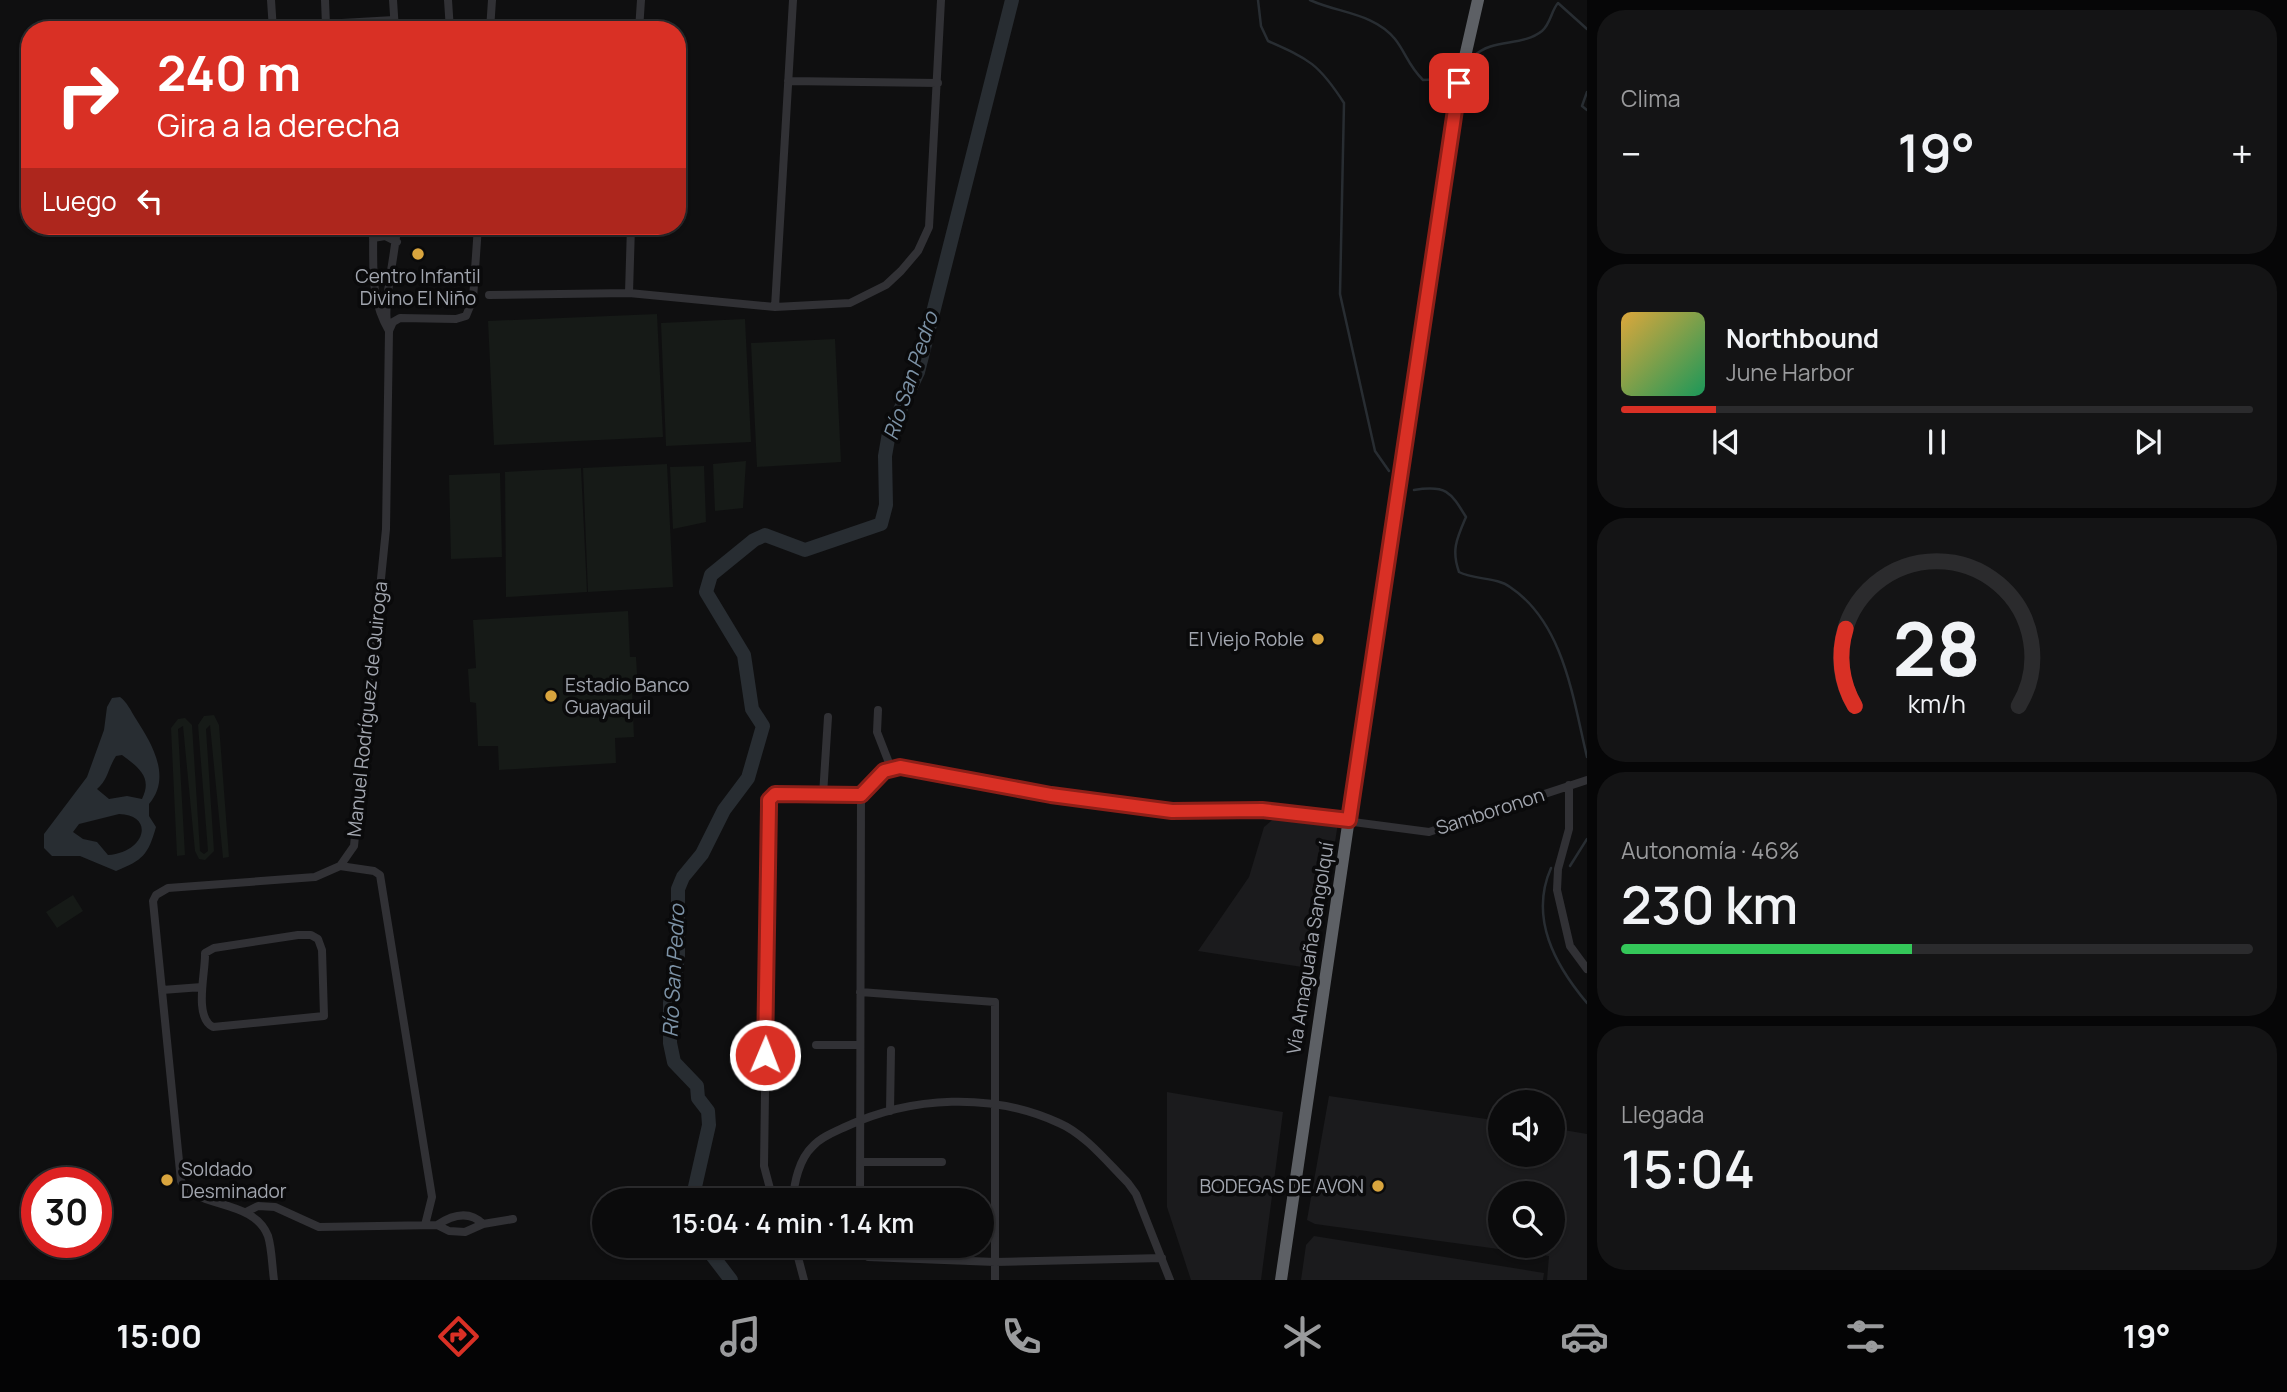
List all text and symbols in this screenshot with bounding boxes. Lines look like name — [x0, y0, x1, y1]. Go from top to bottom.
text: 240 m — [157, 39, 301, 106]
icon: right — [42, 49, 133, 140]
pin — [1429, 53, 1489, 113]
icon: arrive — [1440, 64, 1478, 102]
text: Clima — [1621, 82, 1680, 114]
text: Gira a la derecha — [157, 103, 400, 147]
text: 19° — [1897, 117, 1975, 188]
text: − — [1621, 127, 1642, 179]
text: + — [2231, 127, 2253, 179]
icon: left — [131, 182, 169, 220]
text: Luego — [42, 183, 117, 219]
marker: Centro Infantil Divino El Niño — [410, 246, 426, 262]
place label: Centro Infantil Divino El Niño — [355, 263, 481, 311]
water label: Río San Pedro — [876, 307, 944, 443]
text: Northbound — [1726, 320, 1879, 356]
text: June Harbor — [1726, 356, 1854, 388]
icon: previous — [1707, 423, 1745, 461]
icon: pause — [1918, 423, 1956, 461]
icon: next — [2129, 423, 2167, 461]
street label: Manuel Rodríguez de Quiroga — [341, 580, 393, 838]
text: 28 — [1893, 598, 1981, 698]
place label: El Viejo Roble — [1188, 626, 1304, 652]
marker: El Viejo Roble — [1310, 631, 1326, 647]
place label: Estadio Banco Guayaquil — [565, 672, 690, 720]
text: km/h — [1908, 686, 1966, 721]
marker: Estadio Banco Guayaquil — [543, 688, 559, 704]
street label: Samboronon — [1432, 781, 1548, 841]
text: Autonomía · 46% — [1621, 834, 1799, 866]
street label: Vía Amaguaña Sangolquí — [1280, 840, 1340, 1056]
text: 230 km — [1621, 869, 1798, 940]
water label: Río San Pedro — [656, 902, 691, 1038]
position arrow — [728, 1018, 802, 1092]
map controls — [1488, 1090, 1565, 1258]
button: sound — [1488, 1090, 1565, 1167]
text: Llegada — [1621, 1098, 1704, 1130]
text: 15:04 — [1621, 1133, 1755, 1204]
place label: Soldado Desminador — [181, 1156, 287, 1204]
speed limit sign: 30 — [21, 1167, 112, 1258]
marker: Soldado Desminador — [159, 1172, 175, 1188]
place label: BODEGAS DE AVON — [1199, 1173, 1364, 1199]
marker: BODEGAS DE AVON — [1370, 1178, 1386, 1194]
button: search — [1488, 1181, 1565, 1258]
text: 15:04 · 4 min · 1.4 km — [672, 1205, 914, 1241]
icon: directions — [434, 1312, 483, 1361]
icon: music — [716, 1312, 765, 1361]
icon: phone — [997, 1312, 1046, 1361]
icon: climate — [1278, 1312, 1327, 1361]
icon: car — [1560, 1312, 1609, 1361]
icon: filters — [1841, 1312, 1890, 1361]
text: 15:00 — [116, 1314, 202, 1358]
text: 19° — [2122, 1314, 2171, 1358]

